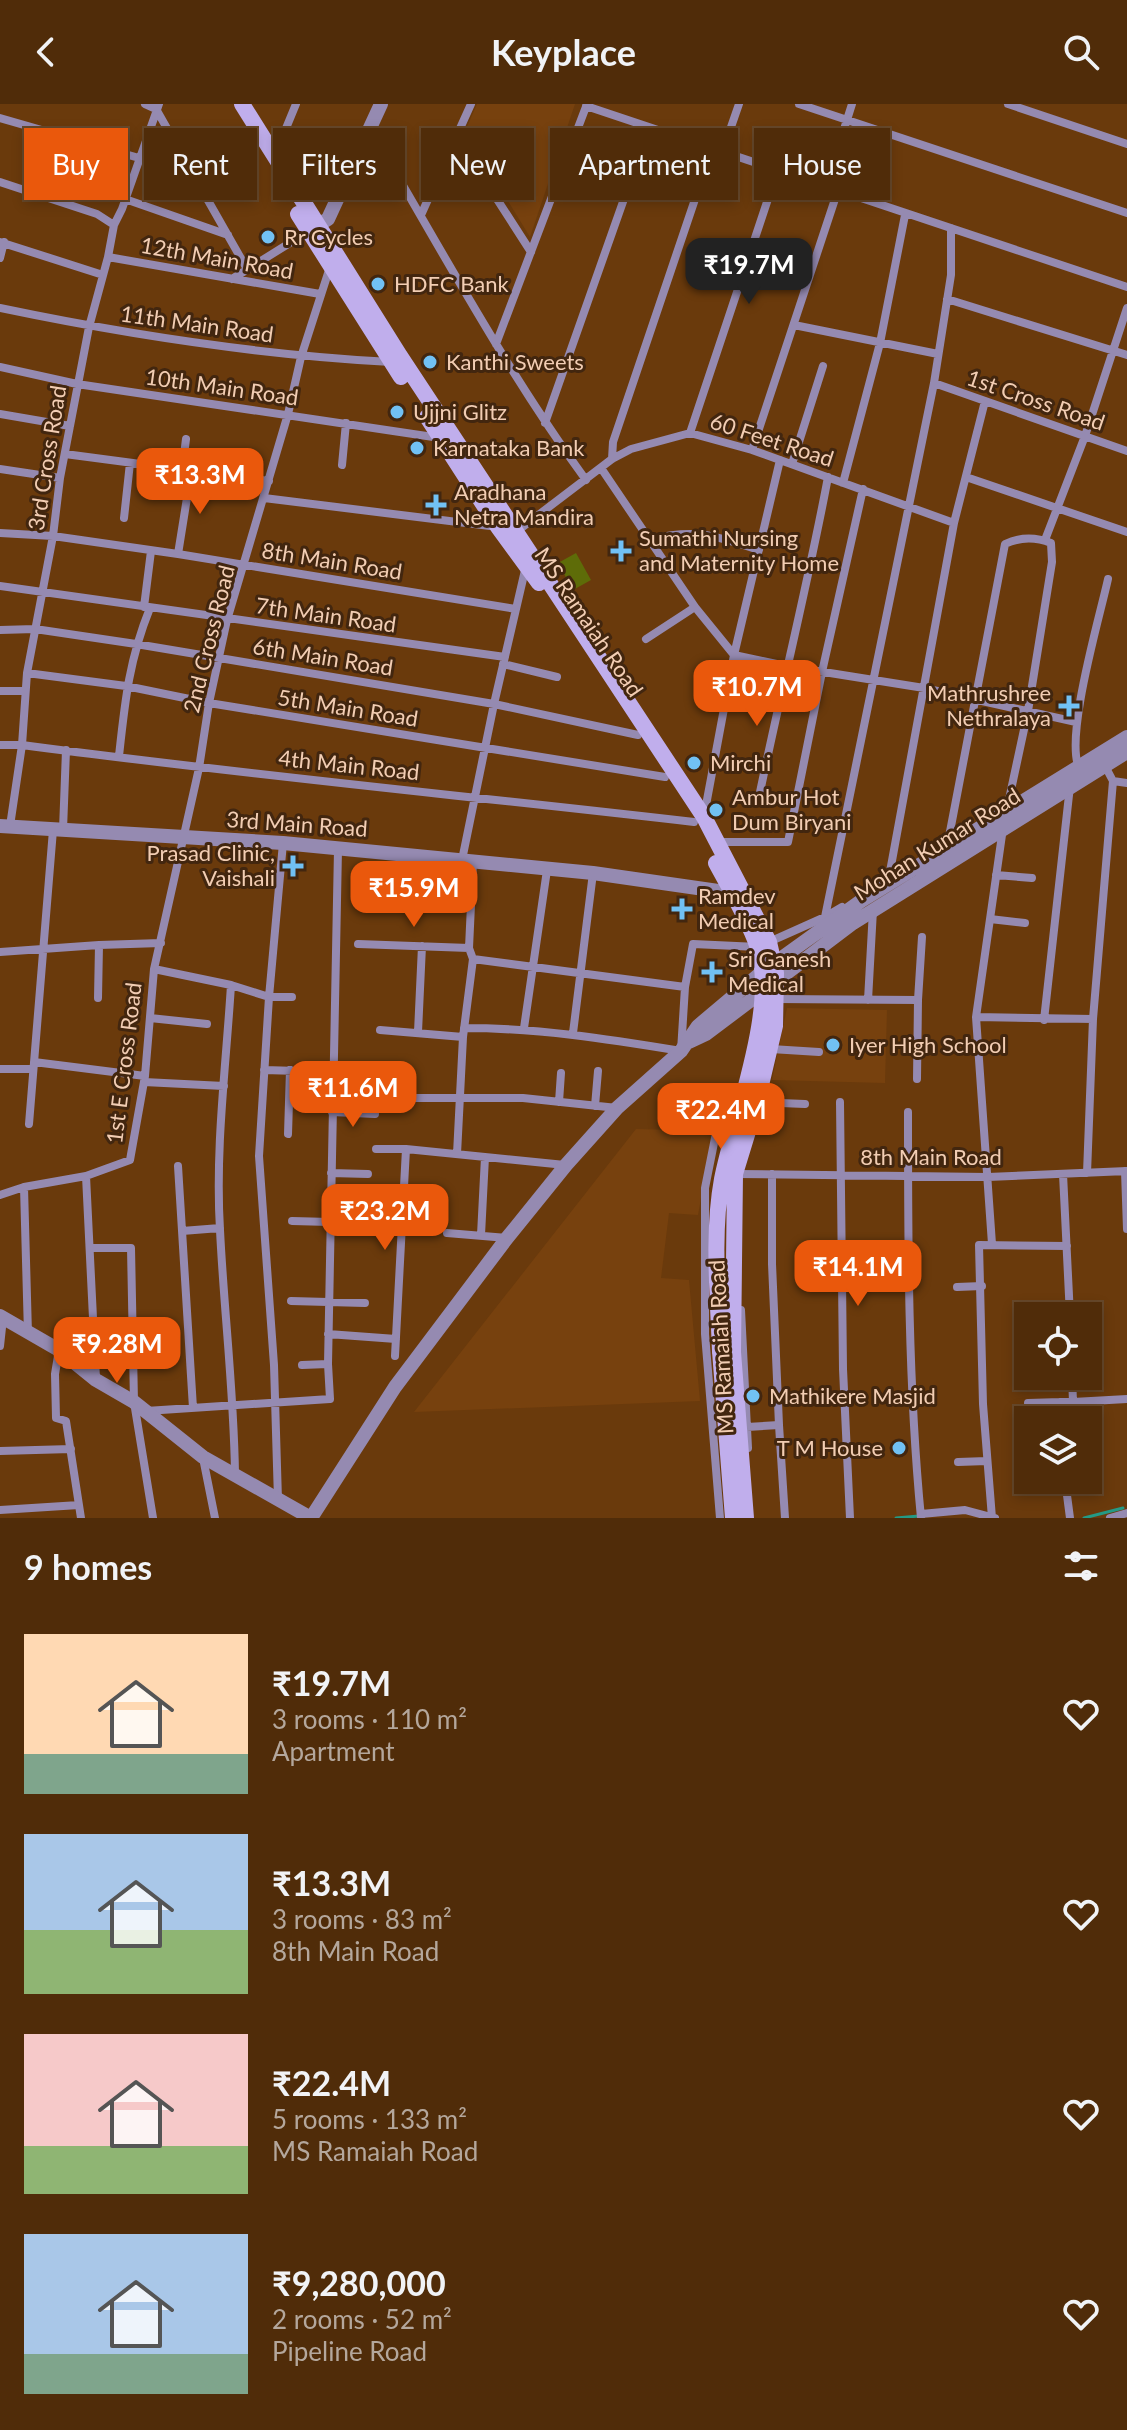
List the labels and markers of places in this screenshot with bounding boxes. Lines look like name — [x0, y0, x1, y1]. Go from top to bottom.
place label: Rr Cycles — [284, 223, 373, 250]
marker: Rr Cycles — [259, 228, 277, 246]
pin: ₹19.7M — [684, 238, 814, 306]
place label: HDFC Bank — [394, 270, 509, 297]
marker: HDFC Bank — [369, 275, 387, 293]
place label: Kanthi Sweets — [446, 348, 584, 375]
marker: Kanthi Sweets — [421, 353, 439, 371]
place label: Ujjni Glitz — [413, 398, 507, 425]
marker: Ujjni Glitz — [388, 403, 406, 421]
place label: Karnataka Bank — [433, 434, 585, 461]
marker: Karnataka Bank — [408, 439, 426, 457]
pin: ₹13.3M — [135, 448, 265, 516]
place label: Aradhana Netra Mandira — [454, 478, 594, 530]
marker: Aradhana Netra Mandira — [425, 494, 447, 516]
place label: Sumathi Nursing and Maternity Home — [639, 524, 839, 576]
marker: Sumathi Nursing and Maternity Home — [610, 540, 632, 562]
pin: ₹10.7M — [692, 660, 822, 728]
place label: Mathrushree Nethralaya — [927, 679, 1051, 731]
marker: Mathrushree Nethralaya — [1058, 695, 1080, 717]
place label: Mirchi — [710, 749, 771, 776]
marker: Mirchi — [685, 754, 703, 772]
place label: Ambur Hot Dum Biryani — [732, 783, 851, 835]
marker: Ambur Hot Dum Biryani — [707, 801, 725, 819]
place label: Prasad Clinic, Vaishali — [147, 839, 275, 891]
marker: Prasad Clinic, Vaishali — [282, 855, 304, 877]
pin: ₹15.9M — [349, 861, 479, 929]
place label: Ramdev Medical — [698, 882, 776, 934]
marker: Ramdev Medical — [673, 900, 691, 918]
place label: Sri Ganesh Medical — [728, 945, 831, 997]
marker: Sri Ganesh Medical — [703, 963, 721, 981]
place label: Iyer High School — [849, 1031, 1007, 1058]
marker: Iyer High School — [824, 1036, 842, 1054]
pin: ₹11.6M — [288, 1061, 418, 1129]
pin: ₹22.4M — [656, 1083, 786, 1151]
pin: ₹23.2M — [320, 1184, 450, 1252]
pin: ₹14.1M — [793, 1240, 923, 1308]
pin: ₹9.28M — [52, 1317, 182, 1385]
place label: Mathikere Masjid — [769, 1382, 936, 1409]
marker: Mathikere Masjid — [744, 1387, 762, 1405]
place label: T M House — [777, 1434, 883, 1461]
marker: T M House — [890, 1439, 908, 1457]

